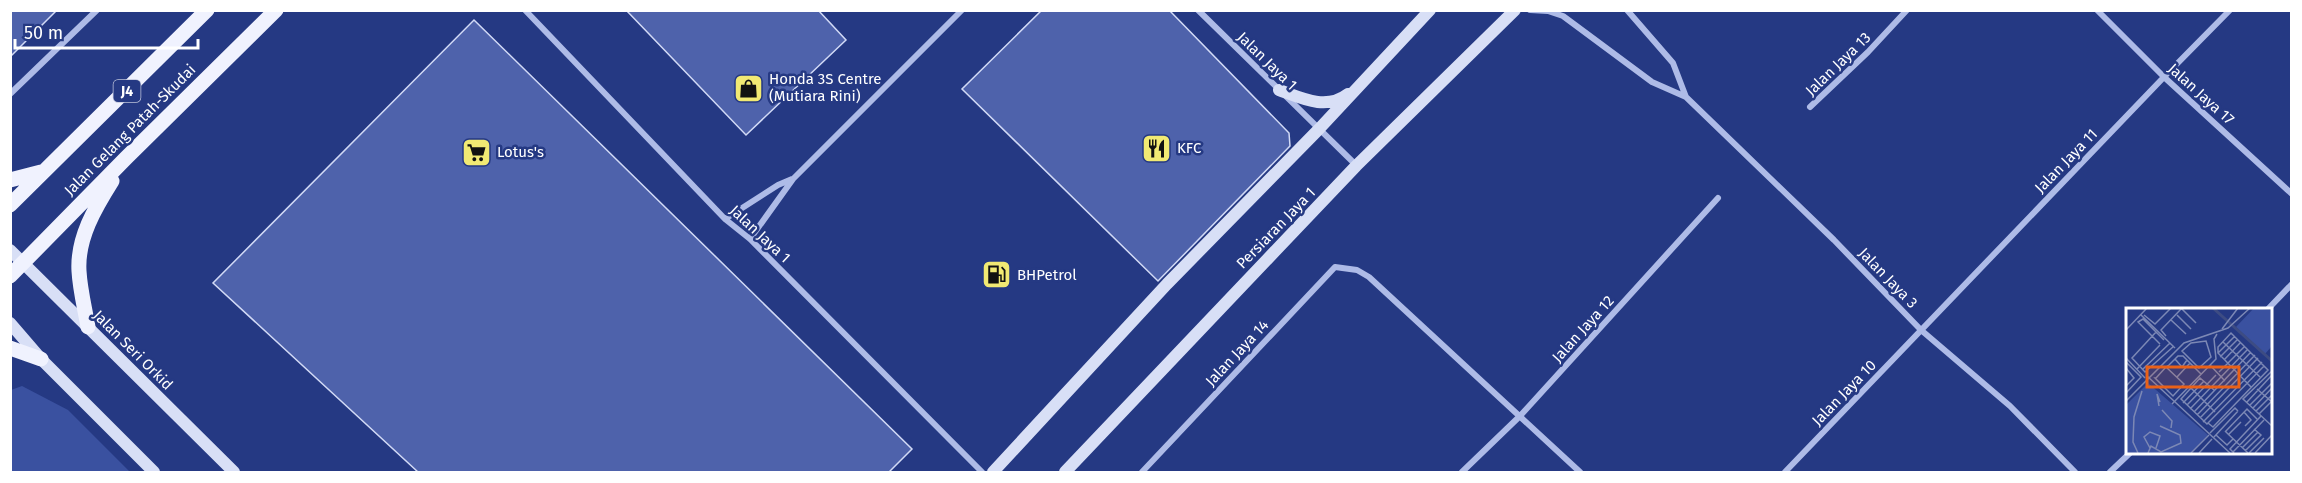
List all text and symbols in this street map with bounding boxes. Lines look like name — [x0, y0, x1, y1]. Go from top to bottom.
scale bar — [15, 12, 198, 50]
text: 50 m — [24, 22, 63, 44]
street label: Jalan Jaya 1 — [1233, 28, 1301, 94]
street label: Jalan Jaya 13 — [1802, 28, 1874, 100]
street label: Jalan Jaya 17 — [2164, 60, 2238, 129]
street label: Jalan Gelang Patah-Skudai — [61, 61, 199, 199]
place label: Honda 3S Centre (Mutiara Rini) — [769, 70, 882, 105]
shop icon: Honda 3S Centre (Mutiara Rini) — [732, 72, 764, 104]
road number: J4 — [114, 80, 140, 102]
street label: Jalan Jaya 11 — [2031, 125, 2101, 197]
restaurant icon: KFC — [1140, 132, 1172, 164]
supermarket icon: Lotus's — [460, 136, 492, 168]
place label: KFC — [1177, 139, 1202, 157]
place label: Lotus's — [497, 143, 544, 161]
street label: Persiaran Jaya 1 — [1233, 184, 1319, 272]
street label: Jalan Jaya 1 — [726, 201, 794, 267]
street label: Jalan Jaya 3 — [1855, 244, 1921, 312]
fuel station icon: BHPetrol — [980, 259, 1012, 291]
place label: BHPetrol — [1017, 266, 1077, 284]
street label: Jalan Jaya 12 — [1548, 292, 1618, 366]
street label: Jalan Seri Orkid — [89, 306, 177, 394]
inset map — [2126, 308, 2272, 453]
street label: Jalan Jaya 14 — [1202, 316, 1272, 390]
street label: Jalan Jaya 10 — [1808, 356, 1880, 430]

